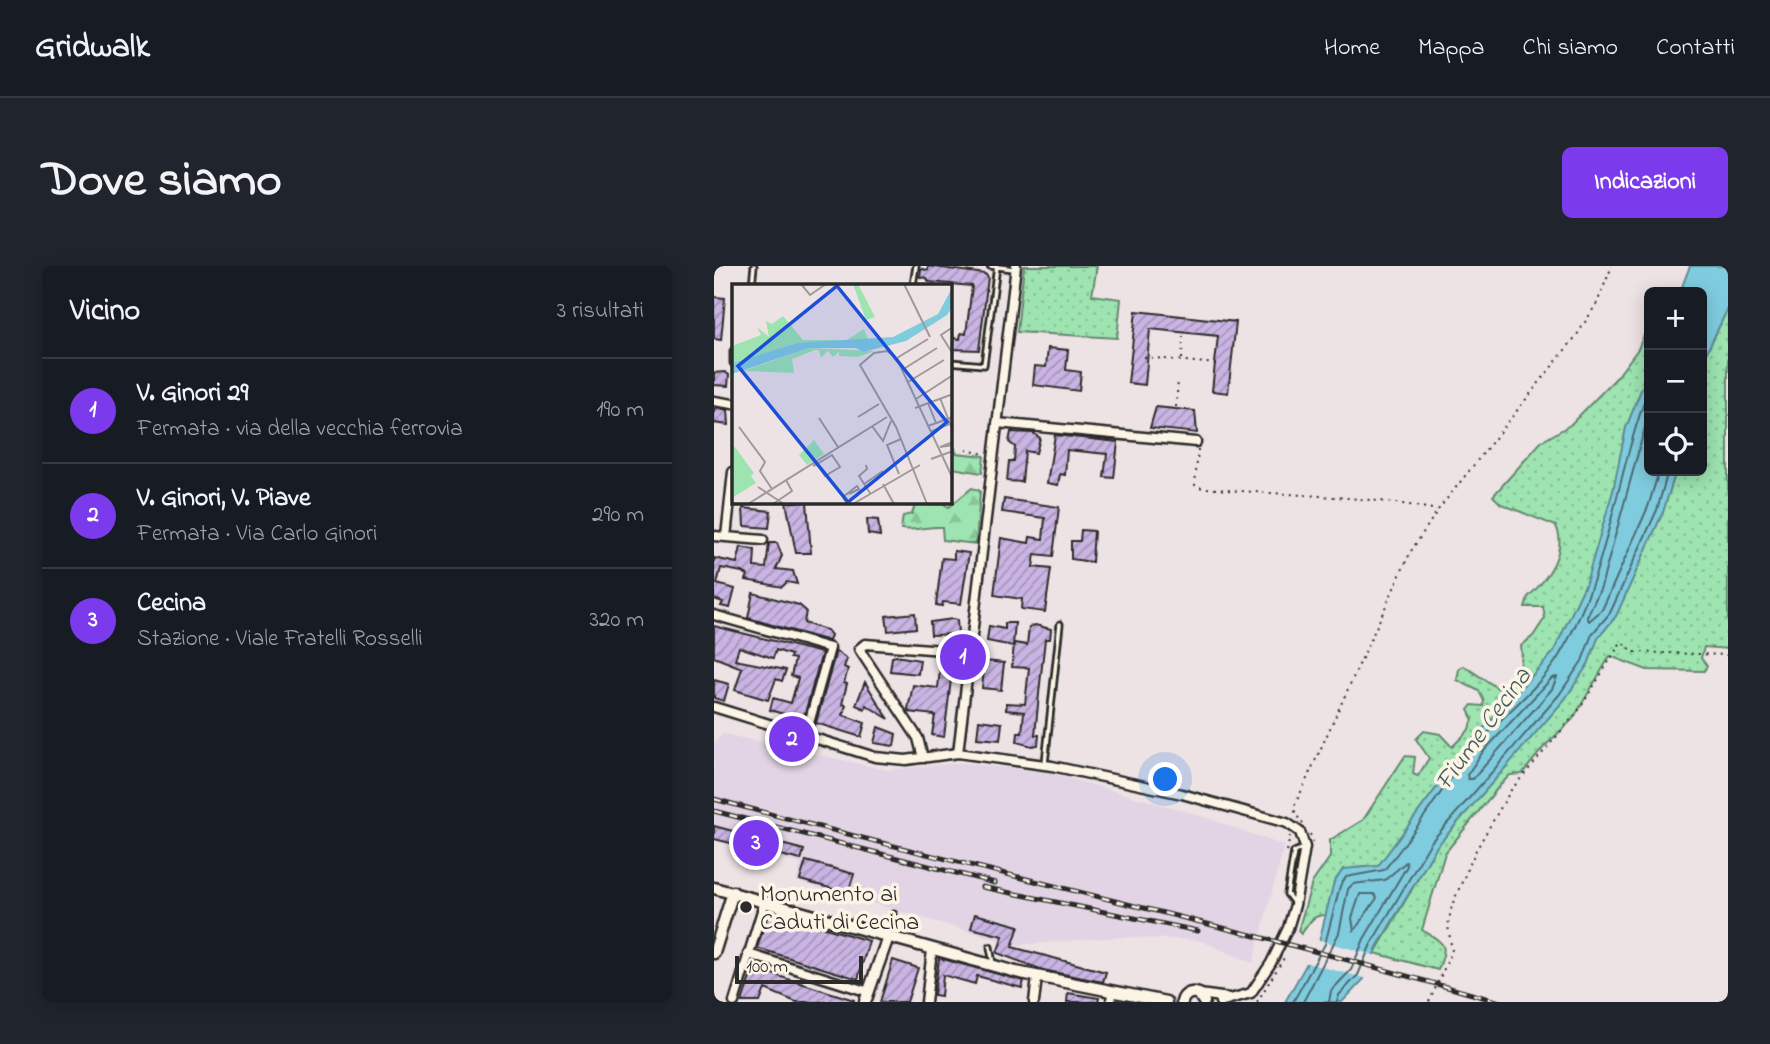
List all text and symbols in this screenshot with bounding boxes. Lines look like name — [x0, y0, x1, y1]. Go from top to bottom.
text: Gridwalk — [35, 24, 150, 72]
text: Home — [1324, 31, 1380, 66]
text: Mappa — [1418, 31, 1485, 66]
text: Chi siamo — [1523, 31, 1618, 66]
text: Contatti — [1656, 31, 1735, 66]
text: Dove siamo — [42, 146, 282, 218]
button: Indicazioni — [1562, 147, 1728, 218]
inset map — [732, 284, 952, 504]
map controls — [1644, 287, 1707, 476]
button: + — [1644, 287, 1707, 350]
text: Vicino — [70, 290, 140, 334]
text: 3 risultati — [557, 295, 644, 328]
button: − — [1644, 350, 1707, 413]
text: V. Ginori 29 — [137, 375, 248, 413]
text: 1 — [89, 394, 97, 427]
text: 190 m — [596, 394, 644, 427]
text: Fermata · via della vecchia ferrovia — [137, 413, 463, 446]
button: locate — [1644, 413, 1707, 476]
text: V. Ginori, V. Piave — [137, 480, 311, 518]
text: 2 — [87, 499, 99, 532]
text: 290 m — [592, 499, 644, 532]
text: Fermata · Via Carlo Ginori — [137, 518, 377, 551]
text: Cecina — [137, 585, 206, 623]
text: 3 — [88, 604, 98, 637]
text: 320 m — [590, 604, 644, 637]
text: Stazione · Viale Fratelli Rosselli — [137, 623, 423, 656]
pin: 1 — [940, 631, 986, 683]
water label: Fiume Cecina — [1427, 660, 1543, 799]
pin: 2 — [769, 713, 815, 765]
your location — [1148, 762, 1182, 796]
pin: 3 — [733, 817, 779, 869]
place label: Monumento ai Caduti di Cecina — [760, 878, 919, 941]
marker: Monumento ai Caduti di Cecina — [738, 899, 754, 915]
scale bar — [735, 953, 863, 985]
text: 100 m — [746, 954, 788, 981]

